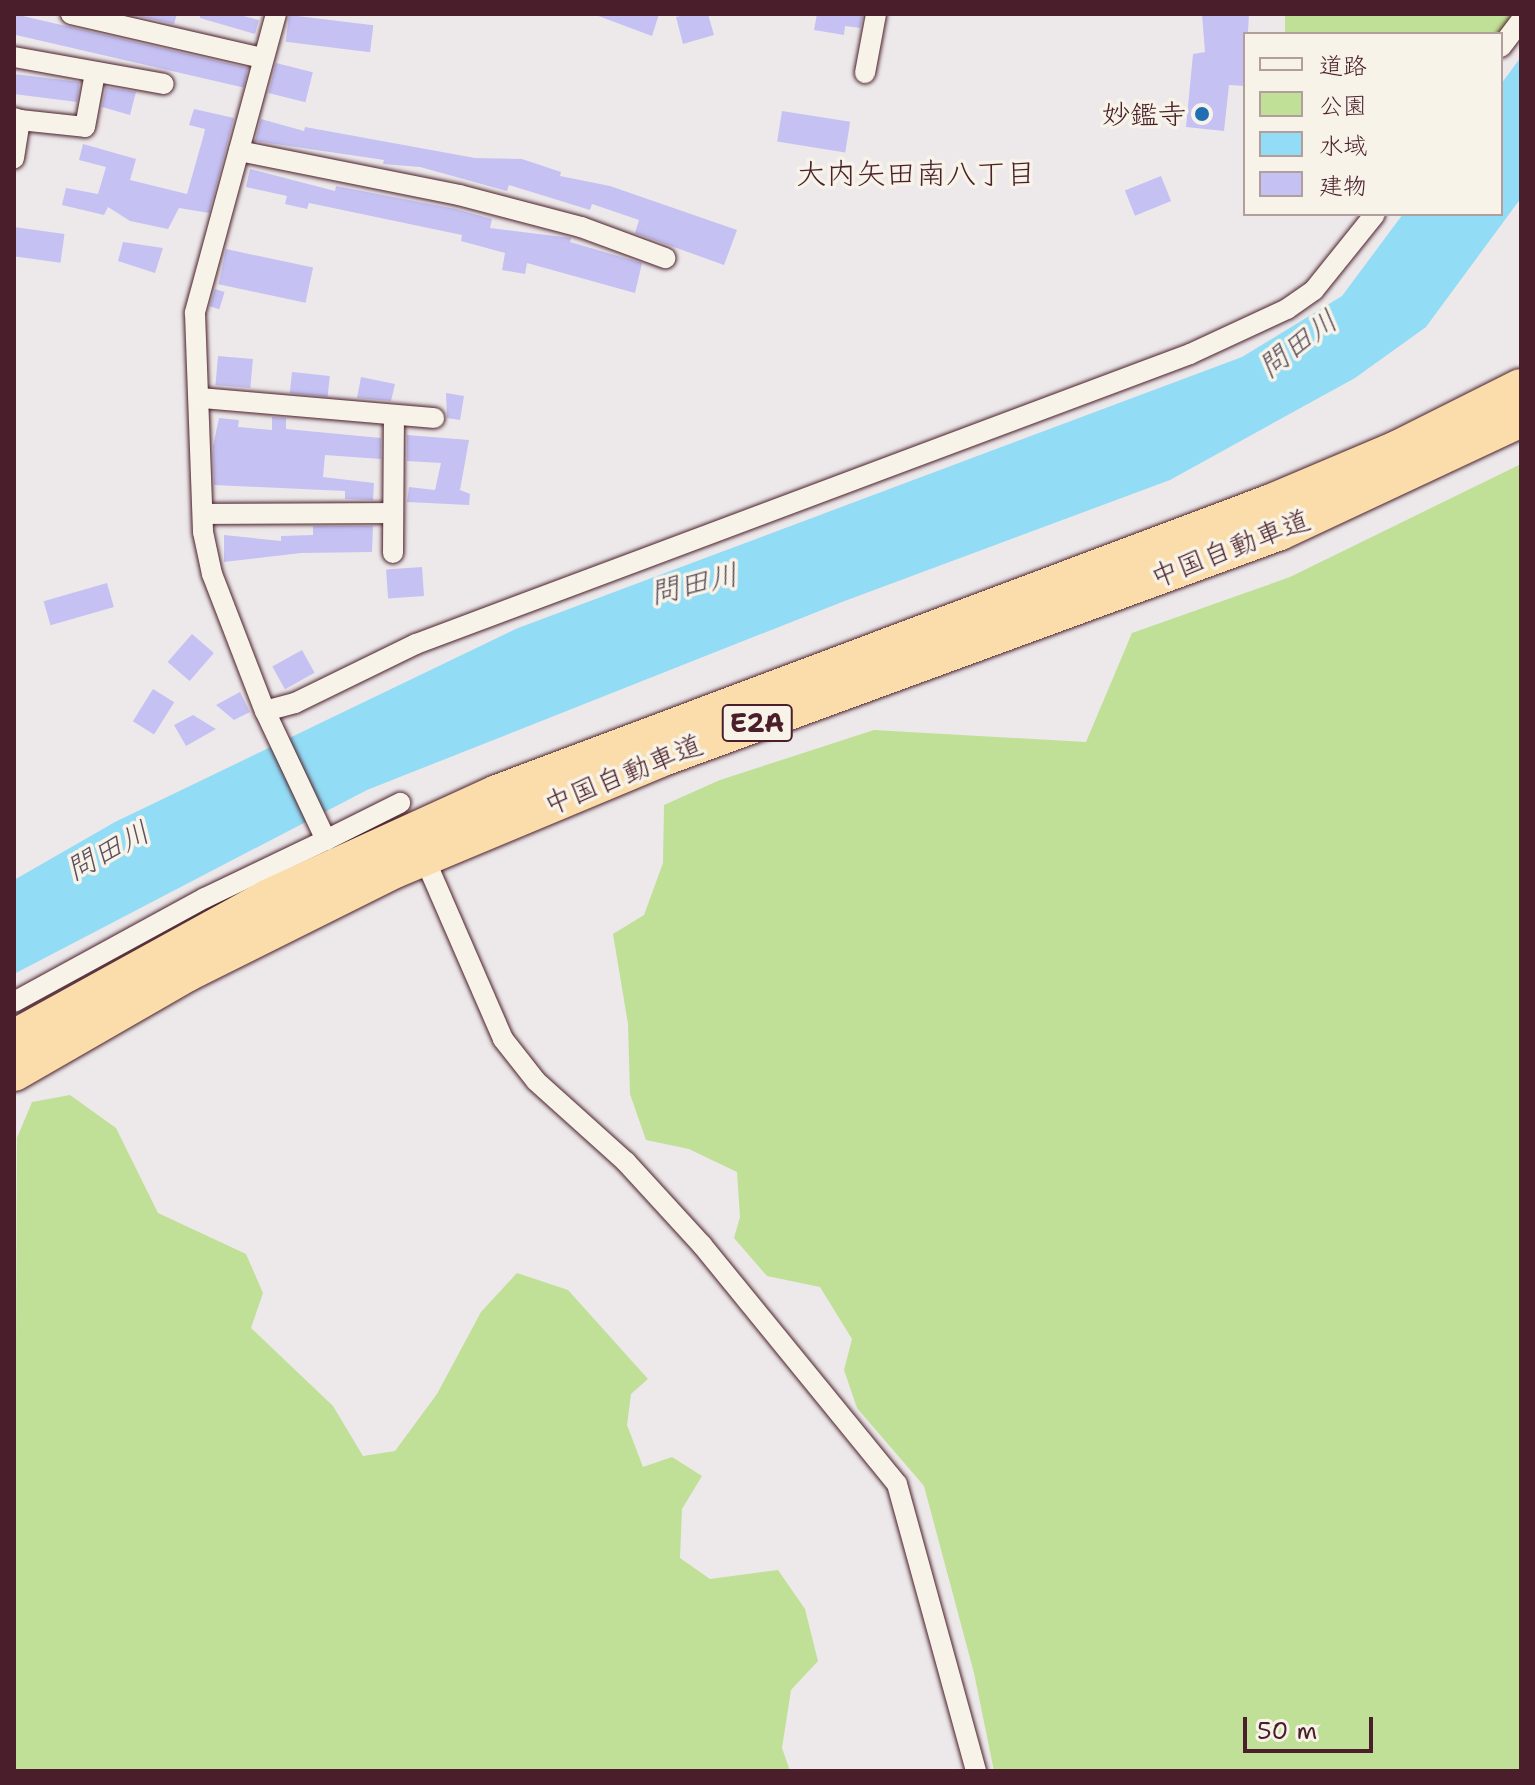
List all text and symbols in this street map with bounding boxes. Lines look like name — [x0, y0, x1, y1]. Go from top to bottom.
legend — [1243, 32, 1503, 216]
text: 道路 — [1319, 50, 1367, 82]
text: 公園 — [1319, 90, 1367, 122]
place label: 妙鑑寺 — [1102, 97, 1186, 131]
marker: 妙鑑寺 — [1193, 105, 1211, 123]
text: 水域 — [1319, 130, 1367, 162]
district label: 大内矢田南八丁目 — [796, 156, 1036, 192]
text: 建物 — [1319, 170, 1367, 202]
water label: 問田川 — [1251, 303, 1345, 385]
street label: 中国自動車道 — [1146, 502, 1314, 594]
water label: 問田川 — [646, 556, 742, 612]
road number: E2A — [721, 701, 793, 745]
street label: 中国自動車道 — [539, 727, 707, 821]
water label: 問田川 — [60, 814, 156, 888]
scale bar — [1247, 1701, 1377, 1751]
text: 50 m — [1257, 1715, 1317, 1747]

